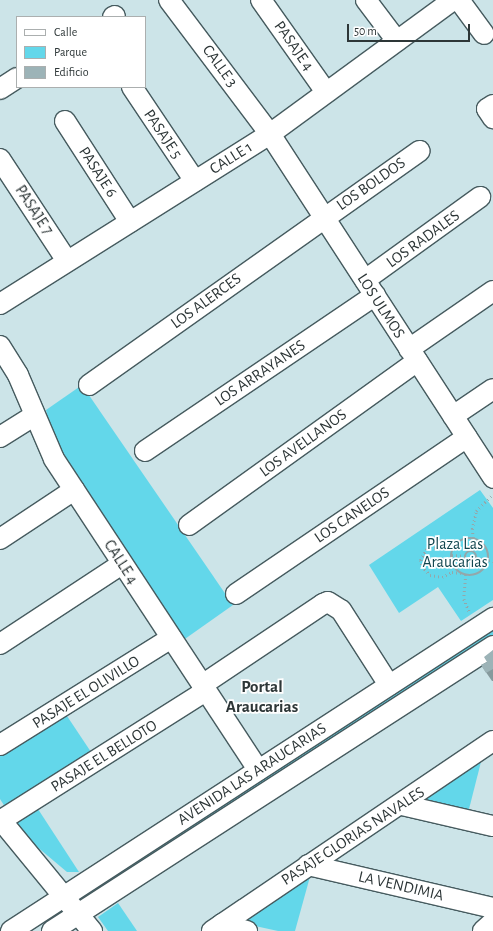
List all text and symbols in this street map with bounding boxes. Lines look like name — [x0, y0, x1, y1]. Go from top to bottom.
legend — [16, 16, 146, 88]
scale bar — [349, 16, 472, 42]
street label: PASAJE 4 — [270, 17, 318, 75]
text: 50 m — [354, 25, 377, 37]
text: Calle — [54, 26, 77, 38]
street label: CALLE 3 — [198, 41, 242, 91]
text: Parque — [54, 46, 87, 58]
text: Edificio — [54, 66, 89, 78]
street label: PASAJE 5 — [140, 106, 186, 162]
street label: CALLE 1 — [206, 137, 256, 179]
street label: PASAJE 6 — [75, 143, 121, 201]
street label: LOS BOLDOS — [333, 153, 409, 215]
street label: PASAJE 7 — [11, 181, 57, 239]
street label: LOS RADALES — [383, 206, 463, 272]
street label: LOS ALERCES — [167, 269, 245, 333]
street label: LOS ULMOS — [353, 270, 409, 342]
street label: LOS ARRAYANES — [211, 336, 309, 410]
street label: LOS AVELLANOS — [256, 405, 350, 481]
street label: LOS CANELOS — [311, 483, 393, 547]
park label: Plaza Las Araucarias — [422, 534, 488, 572]
street label: CALLE 4 — [100, 536, 142, 588]
street label: PASAJE EL OLIVILLO — [29, 651, 143, 733]
district label: Portal Araucarias — [226, 677, 298, 717]
street label: PASAJE EL BELLOTO — [47, 716, 161, 796]
street label: AVENIDA LAS ARAUCARIAS — [174, 719, 330, 829]
street label: PASAJE GLORIAS NAVALES — [278, 782, 428, 890]
street label: LA VENDIMIA — [356, 867, 446, 905]

